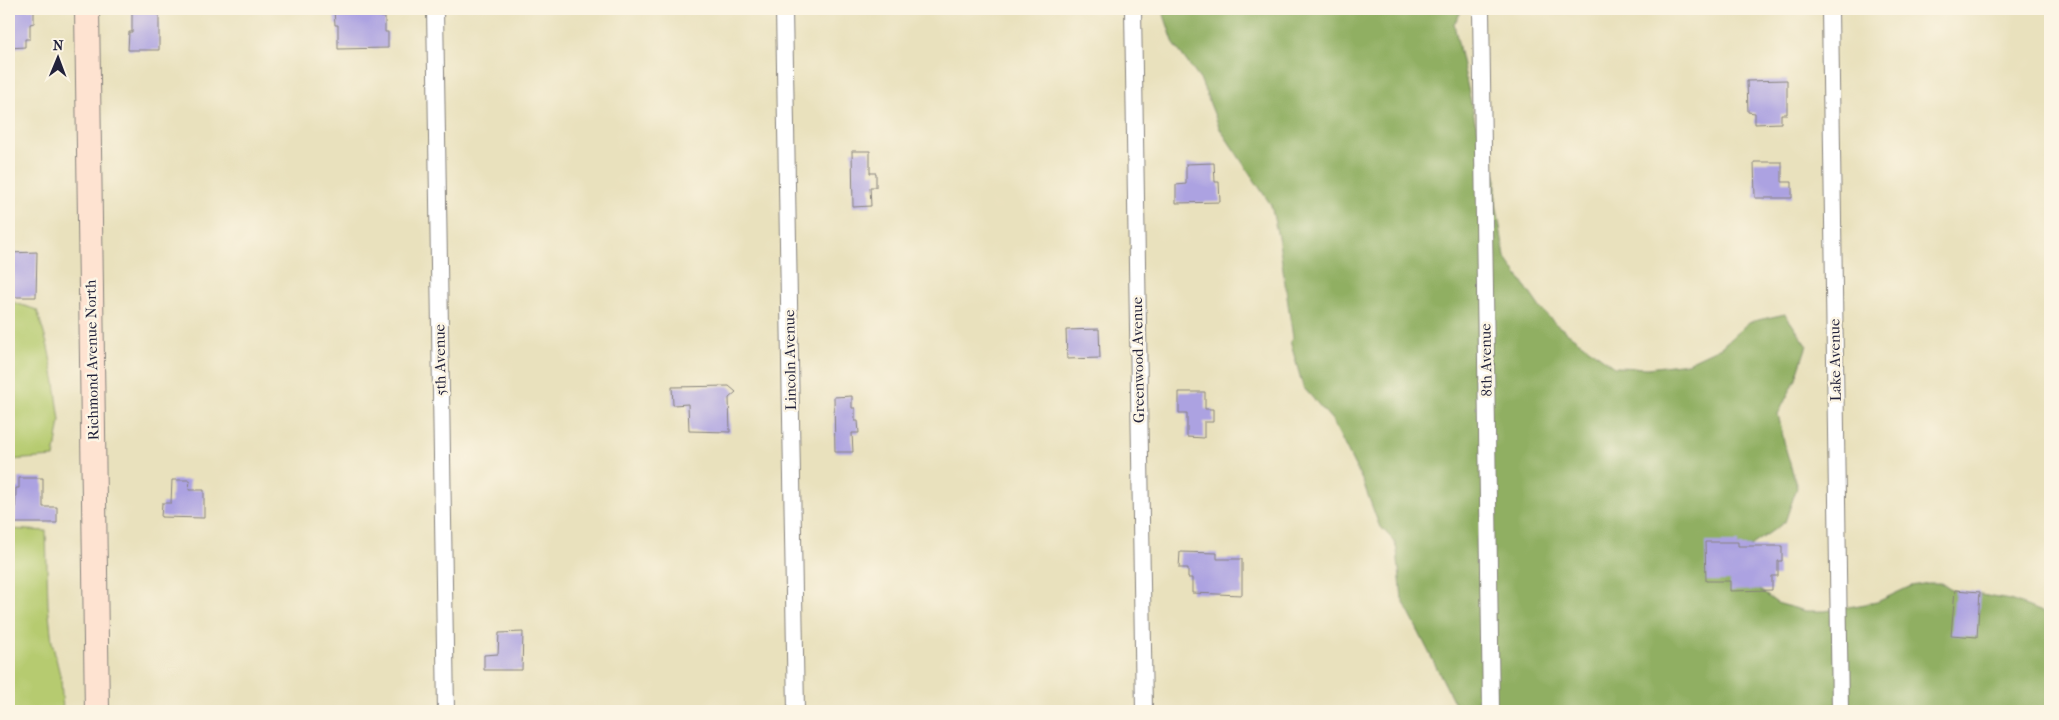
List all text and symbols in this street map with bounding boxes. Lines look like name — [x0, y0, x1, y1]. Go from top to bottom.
north arrow — [32, 32, 82, 82]
text: N — [53, 37, 64, 54]
street label: Richmond Avenue North — [82, 279, 102, 440]
street label: Greenwood Avenue — [1128, 296, 1148, 423]
street label: Lincoln Avenue — [780, 309, 800, 410]
street label: Lake Avenue — [1825, 318, 1845, 401]
street label: 5th Avenue — [430, 323, 450, 396]
street label: 8th Avenue — [1476, 323, 1496, 397]

